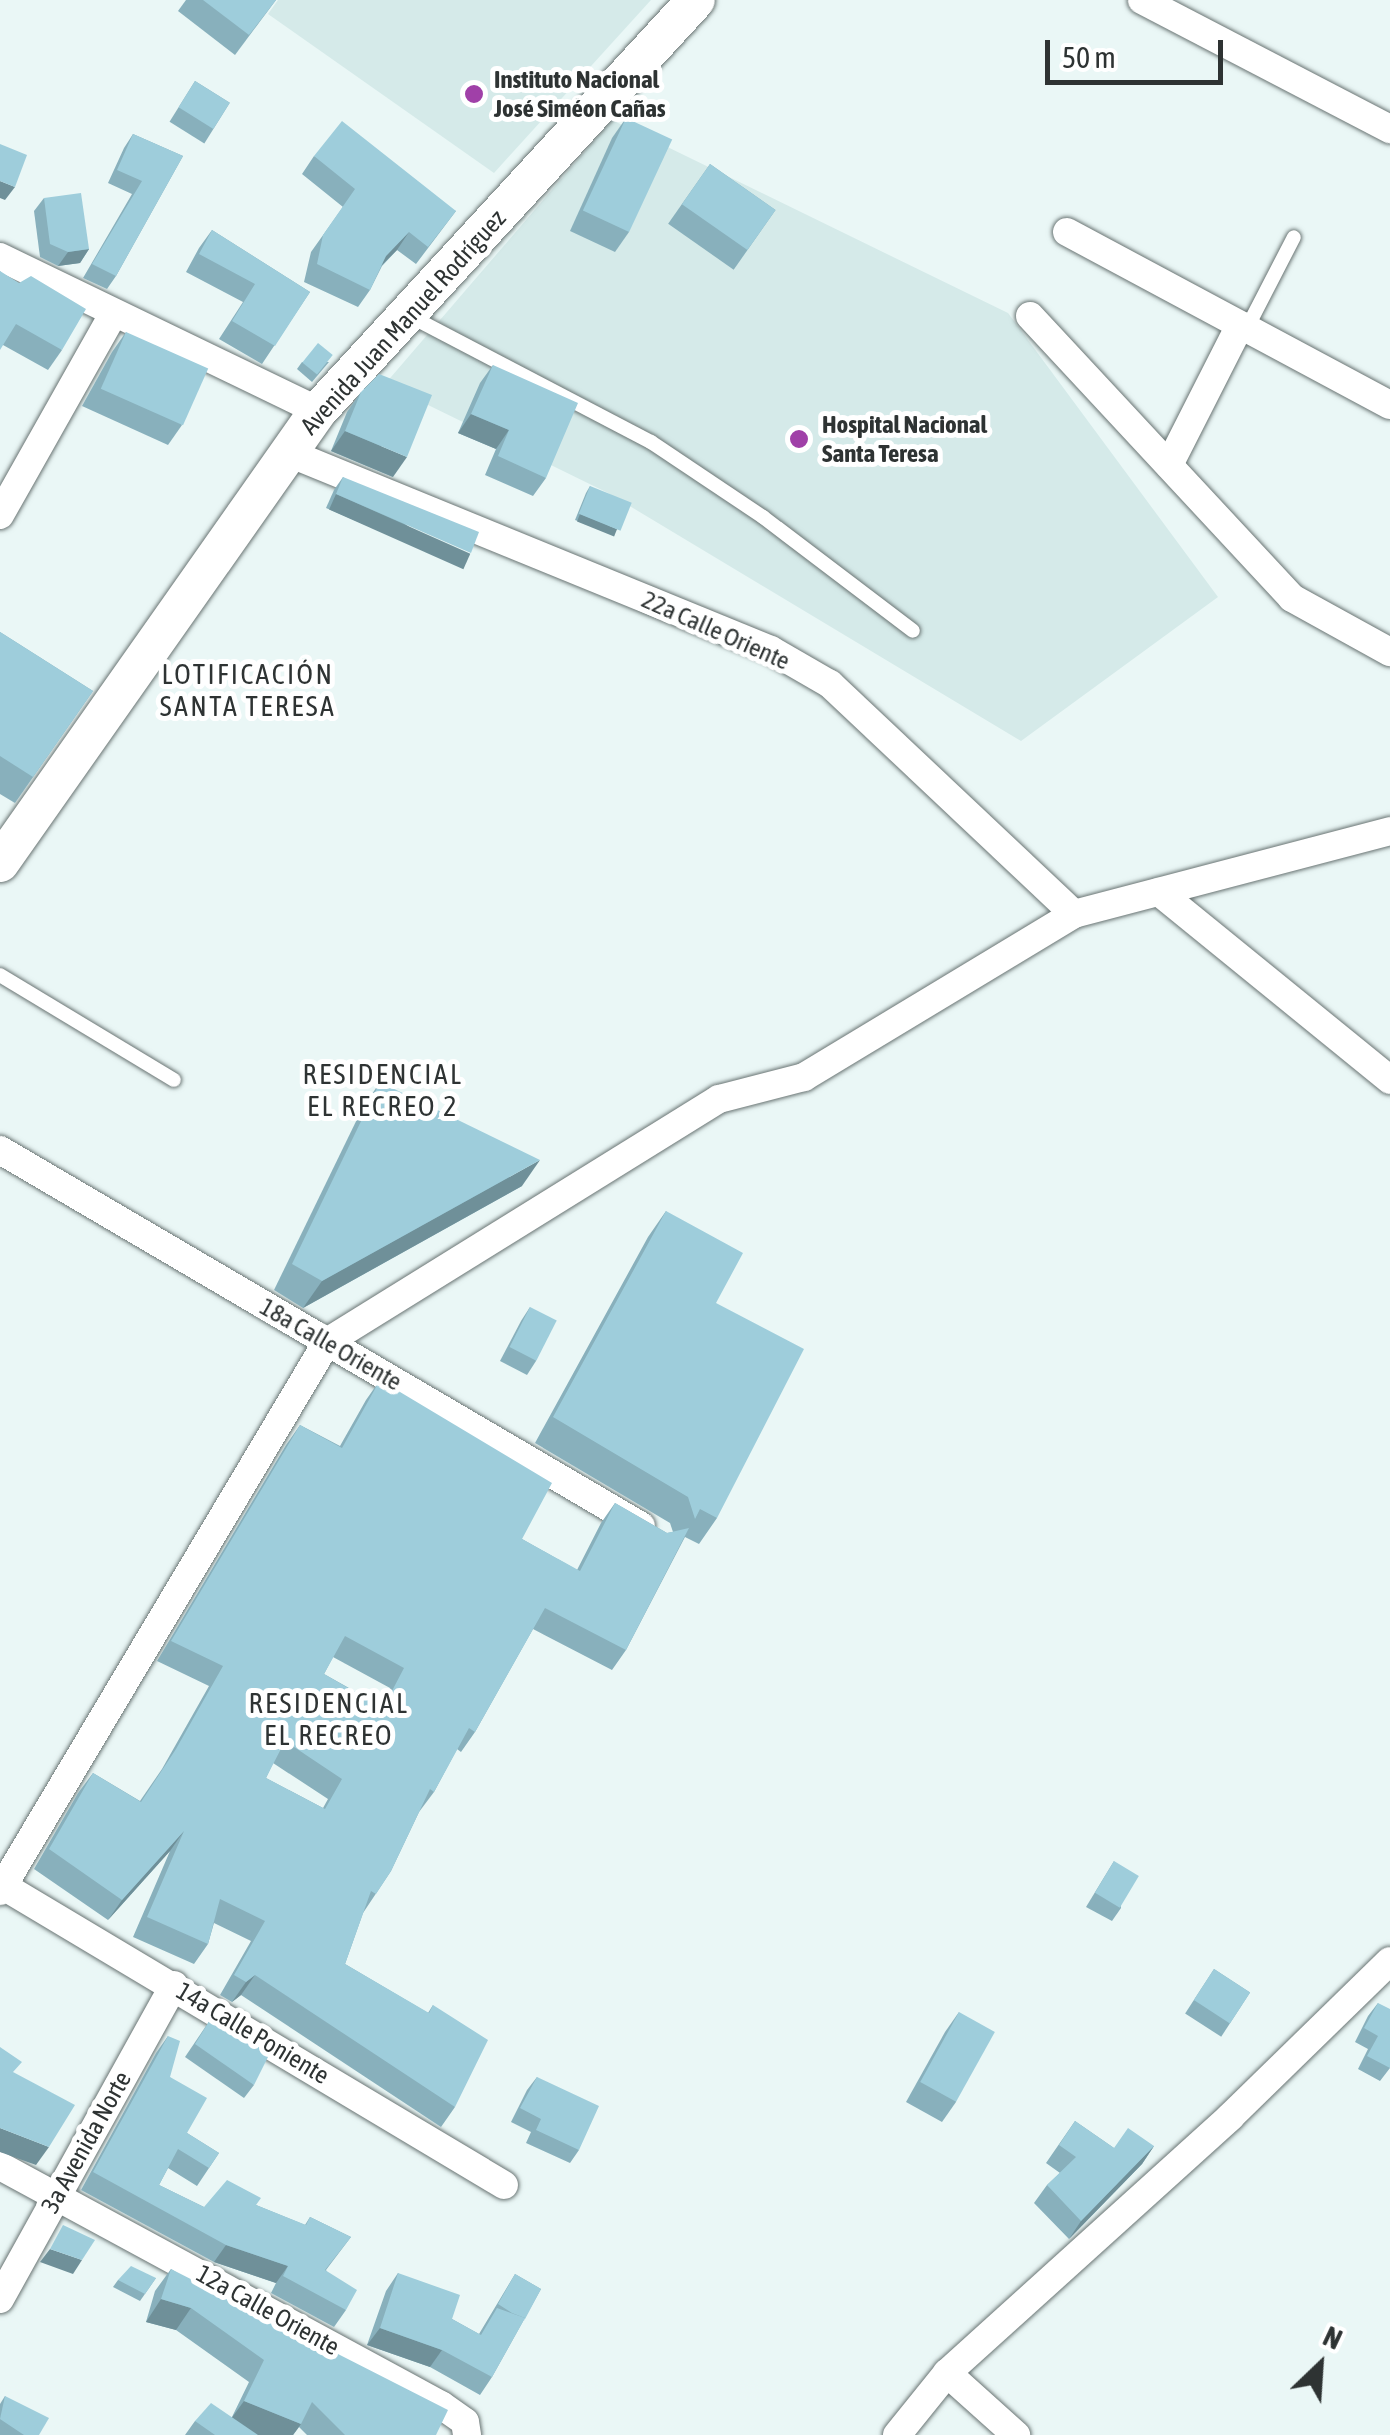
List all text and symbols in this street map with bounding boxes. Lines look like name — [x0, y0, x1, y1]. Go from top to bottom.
scale bar — [1050, 20, 1228, 82]
text: 50 m — [1062, 40, 1116, 74]
place label: Instituto Nacional José Siméon Cañas — [494, 65, 666, 124]
marker: Instituto Nacional José Siméon Cañas — [463, 83, 485, 105]
street label: Avenida Juan Manuel Rodríguez — [294, 203, 512, 441]
place label: Hospital Nacional Santa Teresa — [822, 410, 987, 469]
marker: Hospital Nacional Santa Teresa — [786, 426, 812, 452]
street label: 22a Calle Oriente — [637, 584, 795, 676]
district label: LOTIFICACIÓN SANTA TERESA — [160, 657, 336, 723]
district label: RESIDENCIAL EL RECREO 2 — [303, 1057, 463, 1123]
street label: 18a Calle Oriente — [255, 1291, 407, 1397]
district label: RESIDENCIAL EL RECREO — [249, 1686, 409, 1752]
street label: 14a Calle Poniente — [171, 1976, 335, 2090]
street label: 3a Avenida Norte — [35, 2066, 137, 2218]
street label: 12a Calle Oriente — [191, 2258, 345, 2362]
north arrow — [1270, 2315, 1370, 2415]
text: N — [1318, 2320, 1347, 2356]

